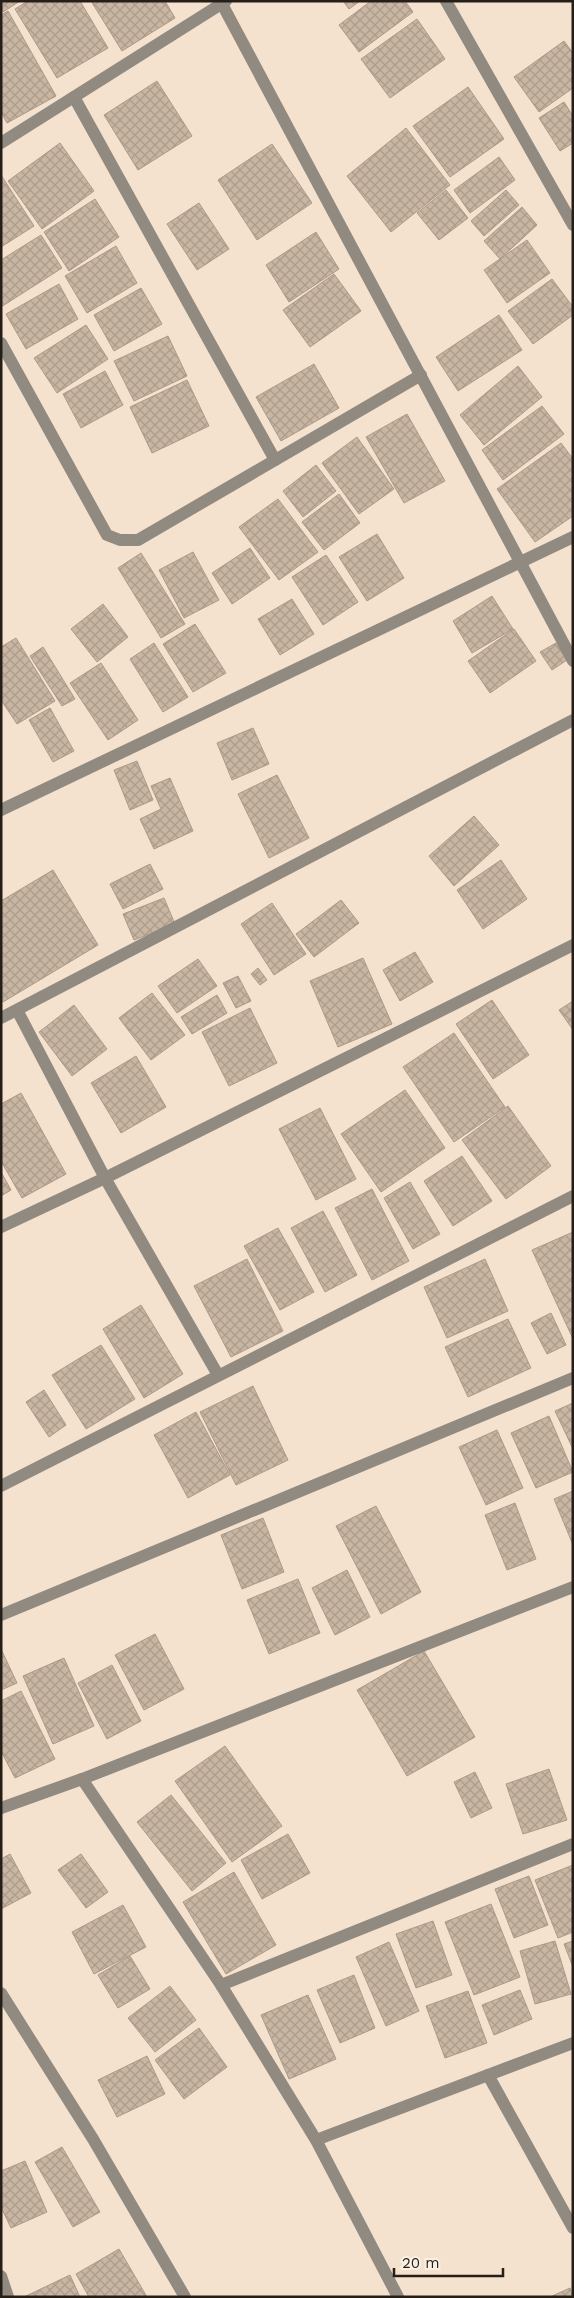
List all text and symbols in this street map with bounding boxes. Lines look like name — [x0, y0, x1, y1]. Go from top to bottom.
scale bar — [394, 2246, 503, 2278]
text: 20 m — [402, 2254, 440, 2272]

